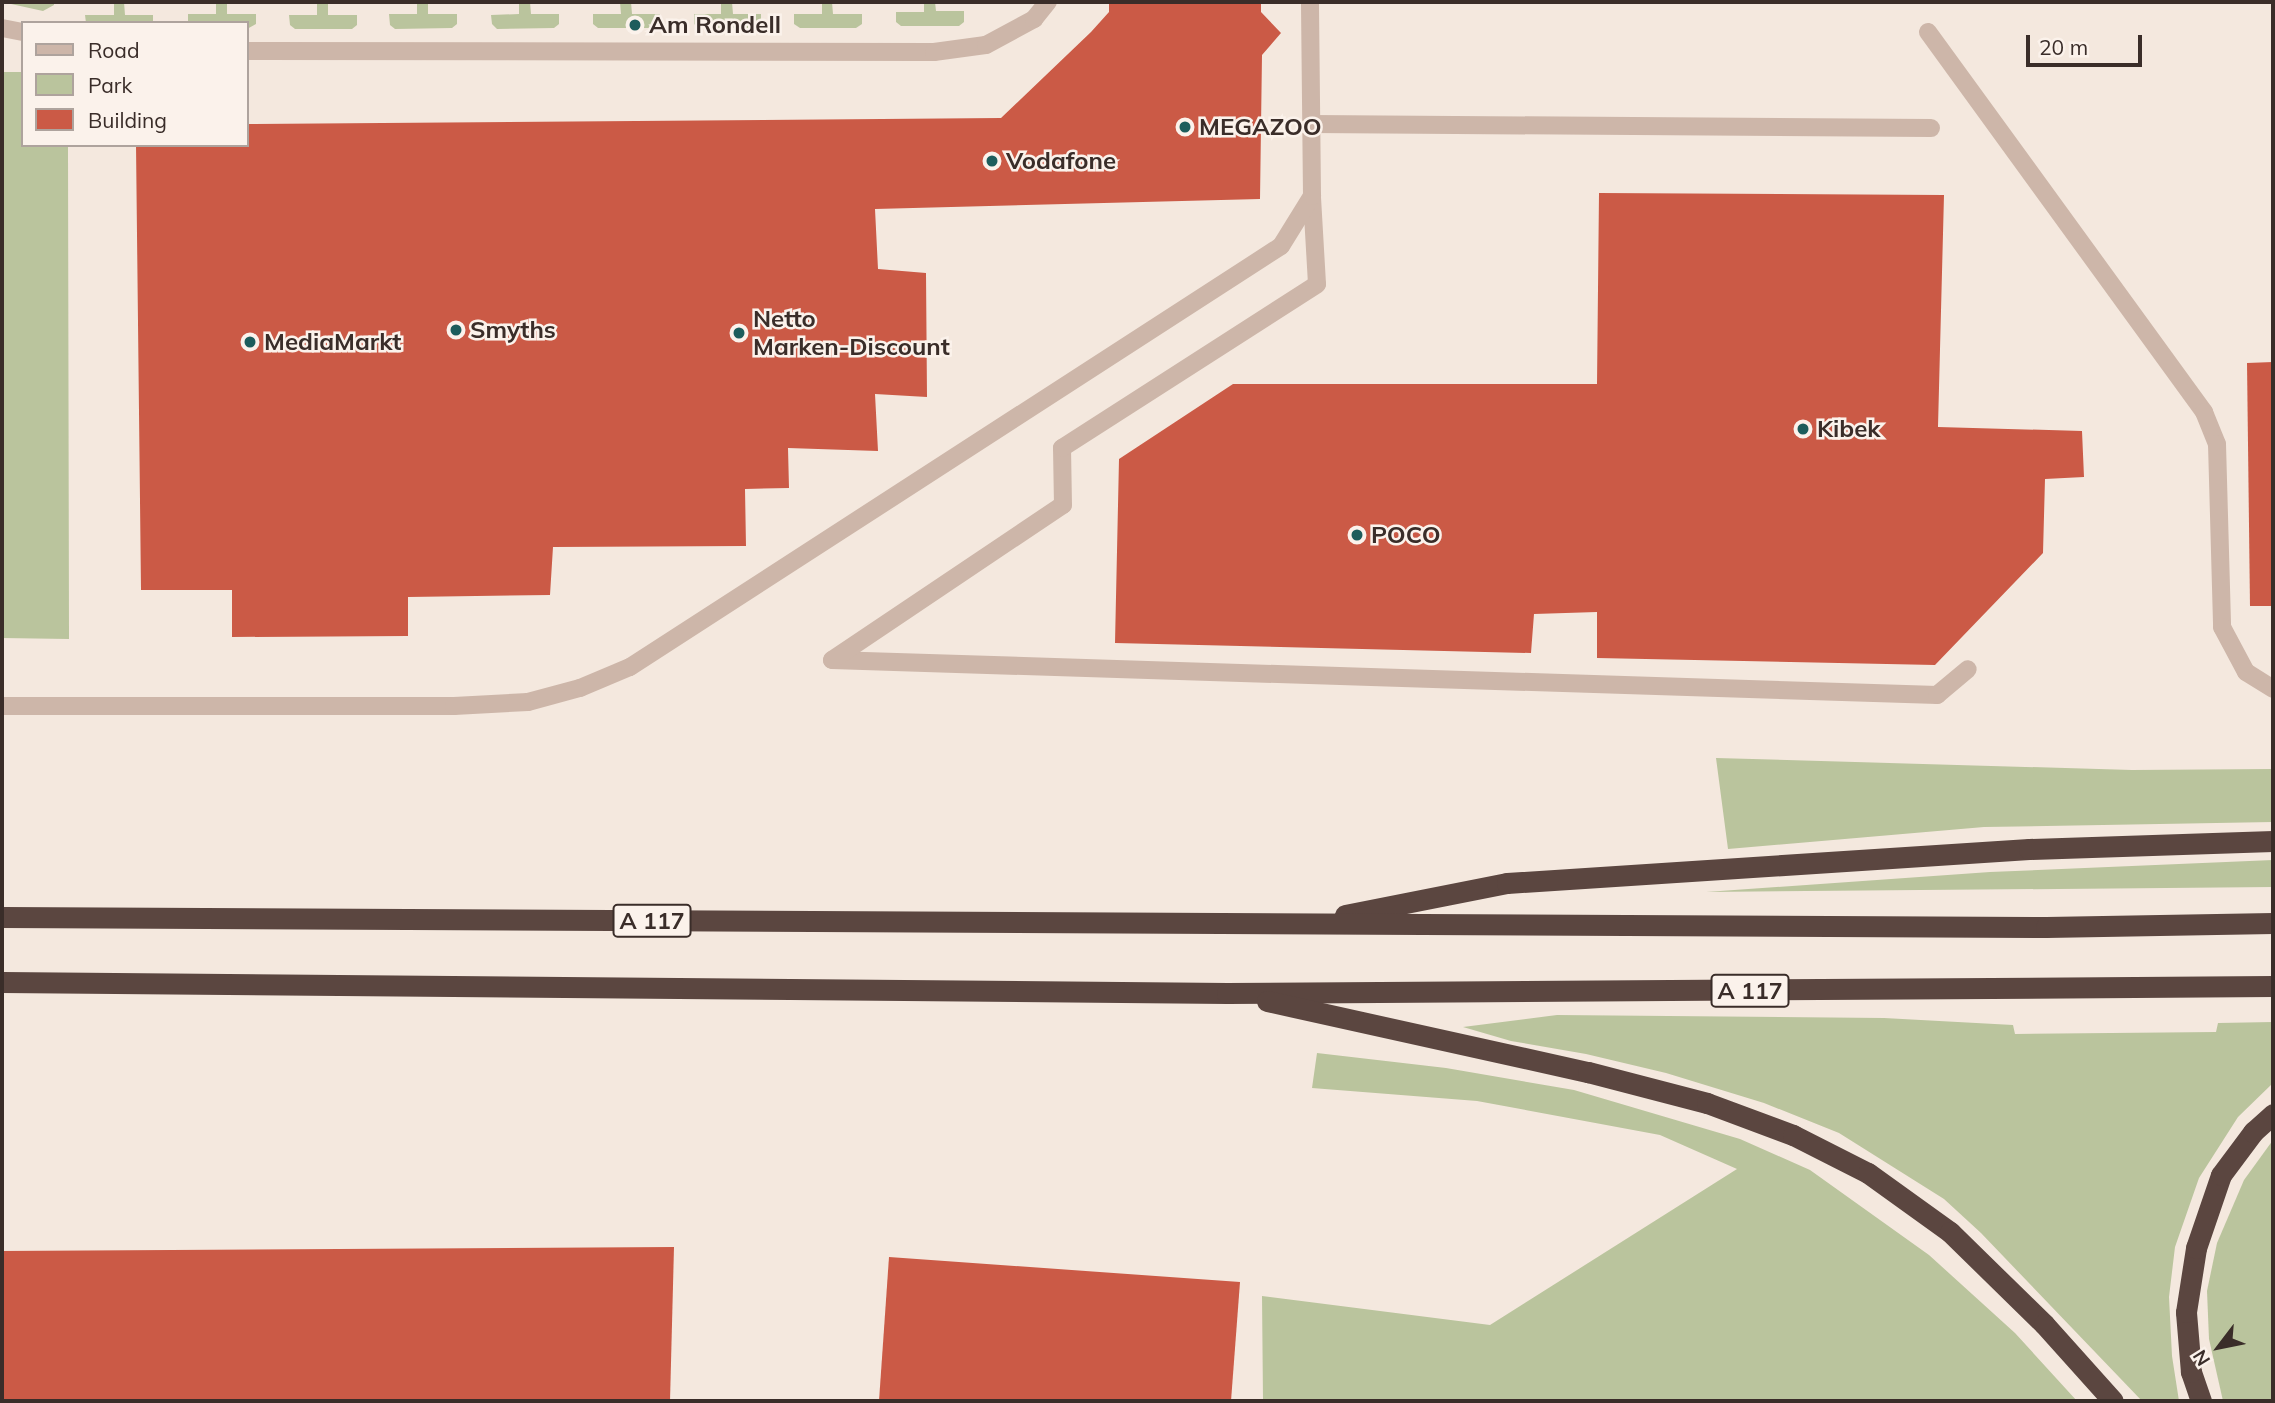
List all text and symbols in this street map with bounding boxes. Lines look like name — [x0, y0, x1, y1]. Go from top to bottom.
place label: Am Rondell — [649, 11, 781, 39]
marker: Am Rondell — [627, 17, 643, 33]
legend — [21, 21, 248, 147]
scale bar — [2030, 21, 2146, 65]
text: 20 m — [2039, 34, 2088, 60]
text: Road — [88, 37, 139, 63]
text: Park — [88, 72, 132, 98]
text: Building — [88, 107, 167, 133]
place label: MEGAZOO — [1199, 113, 1322, 141]
marker: MEGAZOO — [1177, 119, 1193, 135]
place label: Vodafone — [1006, 147, 1116, 175]
marker: Vodafone — [984, 153, 1000, 169]
place label: Netto Marken-Discount — [753, 305, 950, 361]
place label: Smyths — [470, 316, 556, 344]
marker: Smyths — [448, 322, 464, 338]
marker: Netto Marken-Discount — [731, 325, 747, 341]
place label: MediaMarkt — [264, 328, 401, 356]
marker: MediaMarkt — [242, 334, 258, 350]
place label: Kibek — [1817, 415, 1881, 443]
marker: Kibek — [1795, 421, 1811, 437]
place label: POCO — [1371, 521, 1441, 549]
marker: POCO — [1349, 527, 1365, 543]
road number: A 117 — [612, 902, 692, 940]
road number: A 117 — [1710, 972, 1790, 1010]
north arrow — [2184, 1312, 2254, 1382]
text: N — [2187, 1346, 2215, 1371]

